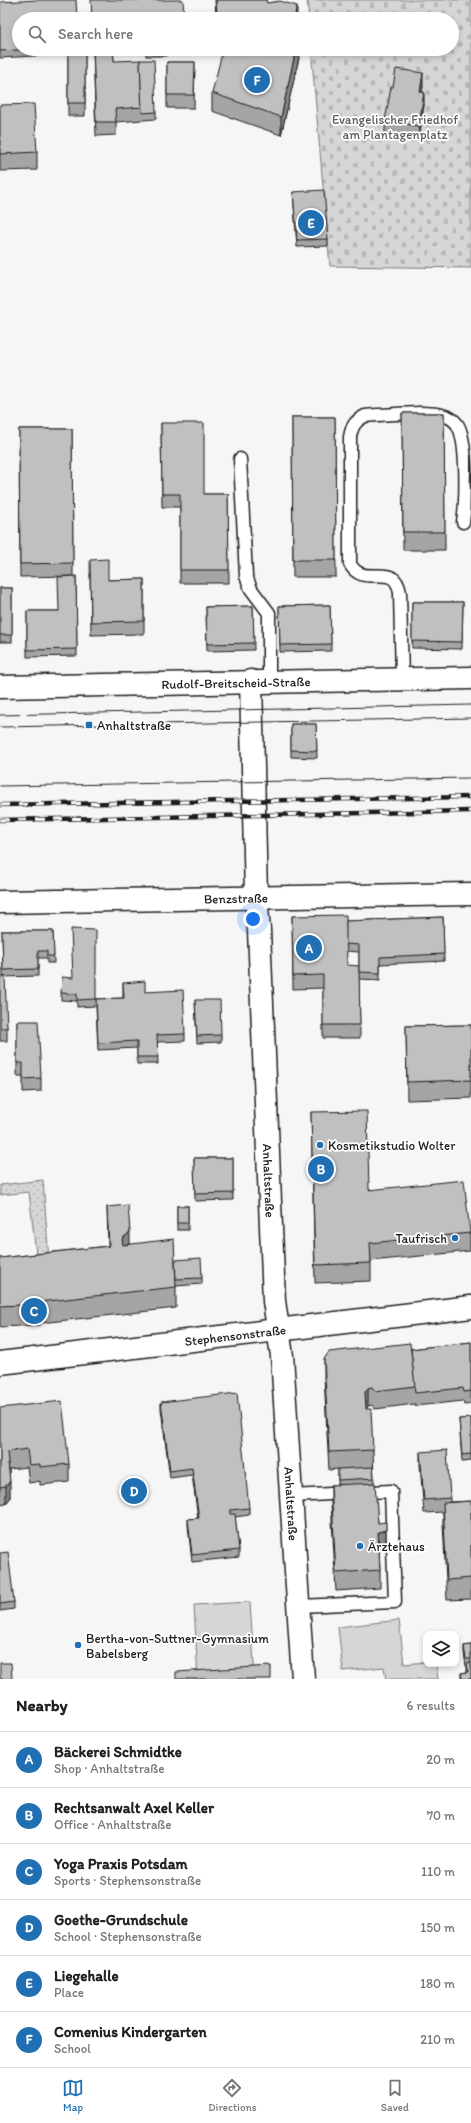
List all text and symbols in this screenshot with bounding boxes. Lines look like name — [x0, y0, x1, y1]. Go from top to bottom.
search box — [12, 12, 459, 56]
icon: search — [26, 23, 48, 45]
text: Search here — [58, 25, 133, 43]
pin: F — [244, 65, 270, 95]
park label: Evangelischer Friedhof am Plantagenplatz — [332, 112, 458, 142]
pin: E — [298, 208, 324, 238]
street label: Rudolf-Breitscheid-Straße — [161, 674, 311, 691]
place label: Anhaltstraße — [97, 718, 171, 733]
marker: Anhaltstraße — [84, 720, 94, 730]
street label: Benzstraße — [204, 890, 268, 906]
your location — [243, 909, 263, 929]
pin: A — [296, 933, 322, 963]
place label: Kosmetikstudio Wolter — [328, 1138, 456, 1153]
marker: Kosmetikstudio Wolter — [315, 1140, 325, 1150]
street label: Anhaltstraße — [260, 1143, 278, 1218]
pin: B — [308, 1154, 334, 1184]
place label: Taufrisch — [395, 1231, 447, 1246]
marker: Taufrisch — [450, 1233, 460, 1243]
pin: C — [21, 1296, 47, 1326]
street label: Stephensonstraße — [184, 1322, 287, 1348]
street label: Anhaltstraße — [282, 1466, 301, 1541]
pin: D — [121, 1476, 147, 1506]
place label: Ärztehaus — [368, 1539, 425, 1554]
marker: Ärztehaus — [355, 1541, 365, 1551]
place label: Bertha-von-Suttner-Gymnasium Babelsberg — [86, 1631, 269, 1661]
map controls — [423, 1631, 459, 1667]
button: layers — [423, 1631, 459, 1667]
marker: Bertha-von-Suttner-Gymnasium Babelsberg — [73, 1640, 83, 1650]
text: Nearby — [16, 1695, 68, 1715]
text: 6 results — [407, 1698, 455, 1713]
text: Bäckerei Schmidtke — [54, 1743, 182, 1761]
text: A — [25, 1752, 33, 1767]
text: 20 m — [426, 1752, 455, 1767]
text: Shop · Anhaltstraße — [54, 1761, 164, 1776]
text: Rechtsanwalt Axel Keller — [54, 1799, 214, 1817]
text: B — [25, 1808, 33, 1823]
text: 70 m — [427, 1808, 455, 1823]
text: Office · Anhaltstraße — [54, 1817, 172, 1832]
text: Yoga Praxis Potsdam — [54, 1855, 188, 1873]
text: C — [25, 1864, 33, 1879]
text: 110 m — [421, 1864, 455, 1879]
text: Sports · Stephensonstraße — [54, 1873, 201, 1888]
text: Goethe-Grundschule — [54, 1911, 188, 1929]
text: D — [25, 1920, 33, 1935]
text: 150 m — [420, 1920, 455, 1935]
text: School · Stephensonstraße — [54, 1929, 202, 1944]
text: Liegehalle — [54, 1967, 119, 1985]
text: E — [25, 1976, 33, 1991]
text: 180 m — [420, 1976, 455, 1991]
text: Place — [54, 1985, 84, 2000]
text: Comenius Kindergarten — [54, 2023, 207, 2041]
text: F — [26, 2032, 32, 2047]
text: 210 m — [420, 2032, 455, 2047]
text: School — [54, 2041, 91, 2056]
tab: Map — [62, 2077, 84, 2114]
tab: Directions — [208, 2077, 257, 2114]
tab: Saved — [381, 2077, 409, 2114]

